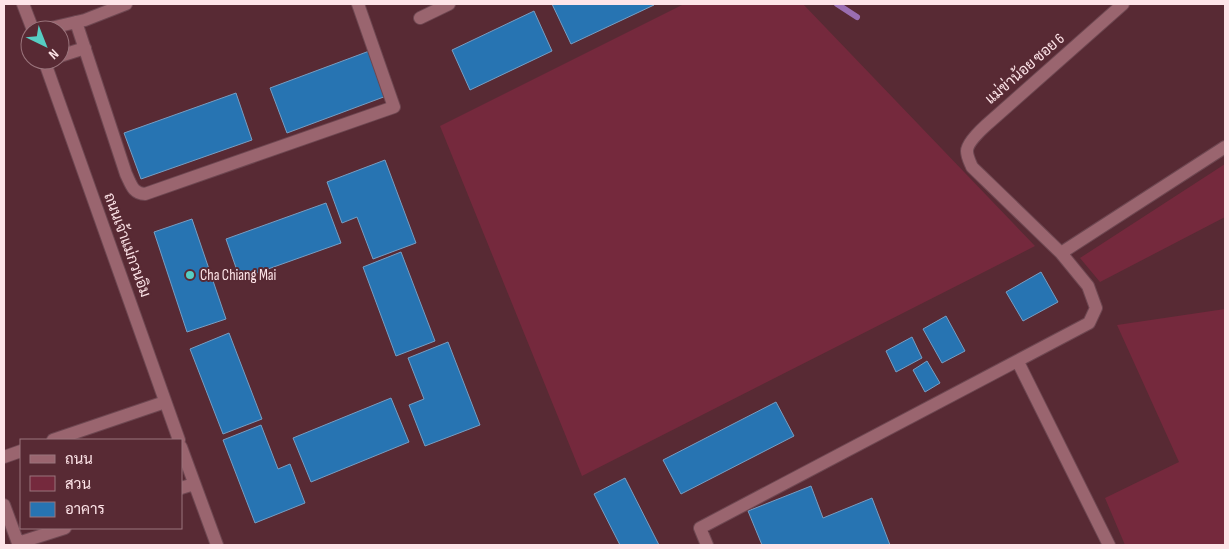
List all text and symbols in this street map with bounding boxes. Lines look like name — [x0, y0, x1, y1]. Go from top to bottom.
north arrow — [20, 20, 70, 70]
street label: แม่ข่าน้อย ซอย 6 — [981, 29, 1069, 109]
text: N — [45, 45, 62, 63]
street label: ถนนเจ้าแม่กวนอิม — [99, 190, 156, 300]
place label: Cha Chiang Mai — [200, 266, 277, 285]
marker: Cha Chiang Mai — [184, 269, 196, 281]
legend — [20, 439, 182, 529]
text: ถนน — [65, 450, 93, 469]
text: สวน — [65, 475, 91, 494]
text: อาคาร — [65, 500, 105, 519]

